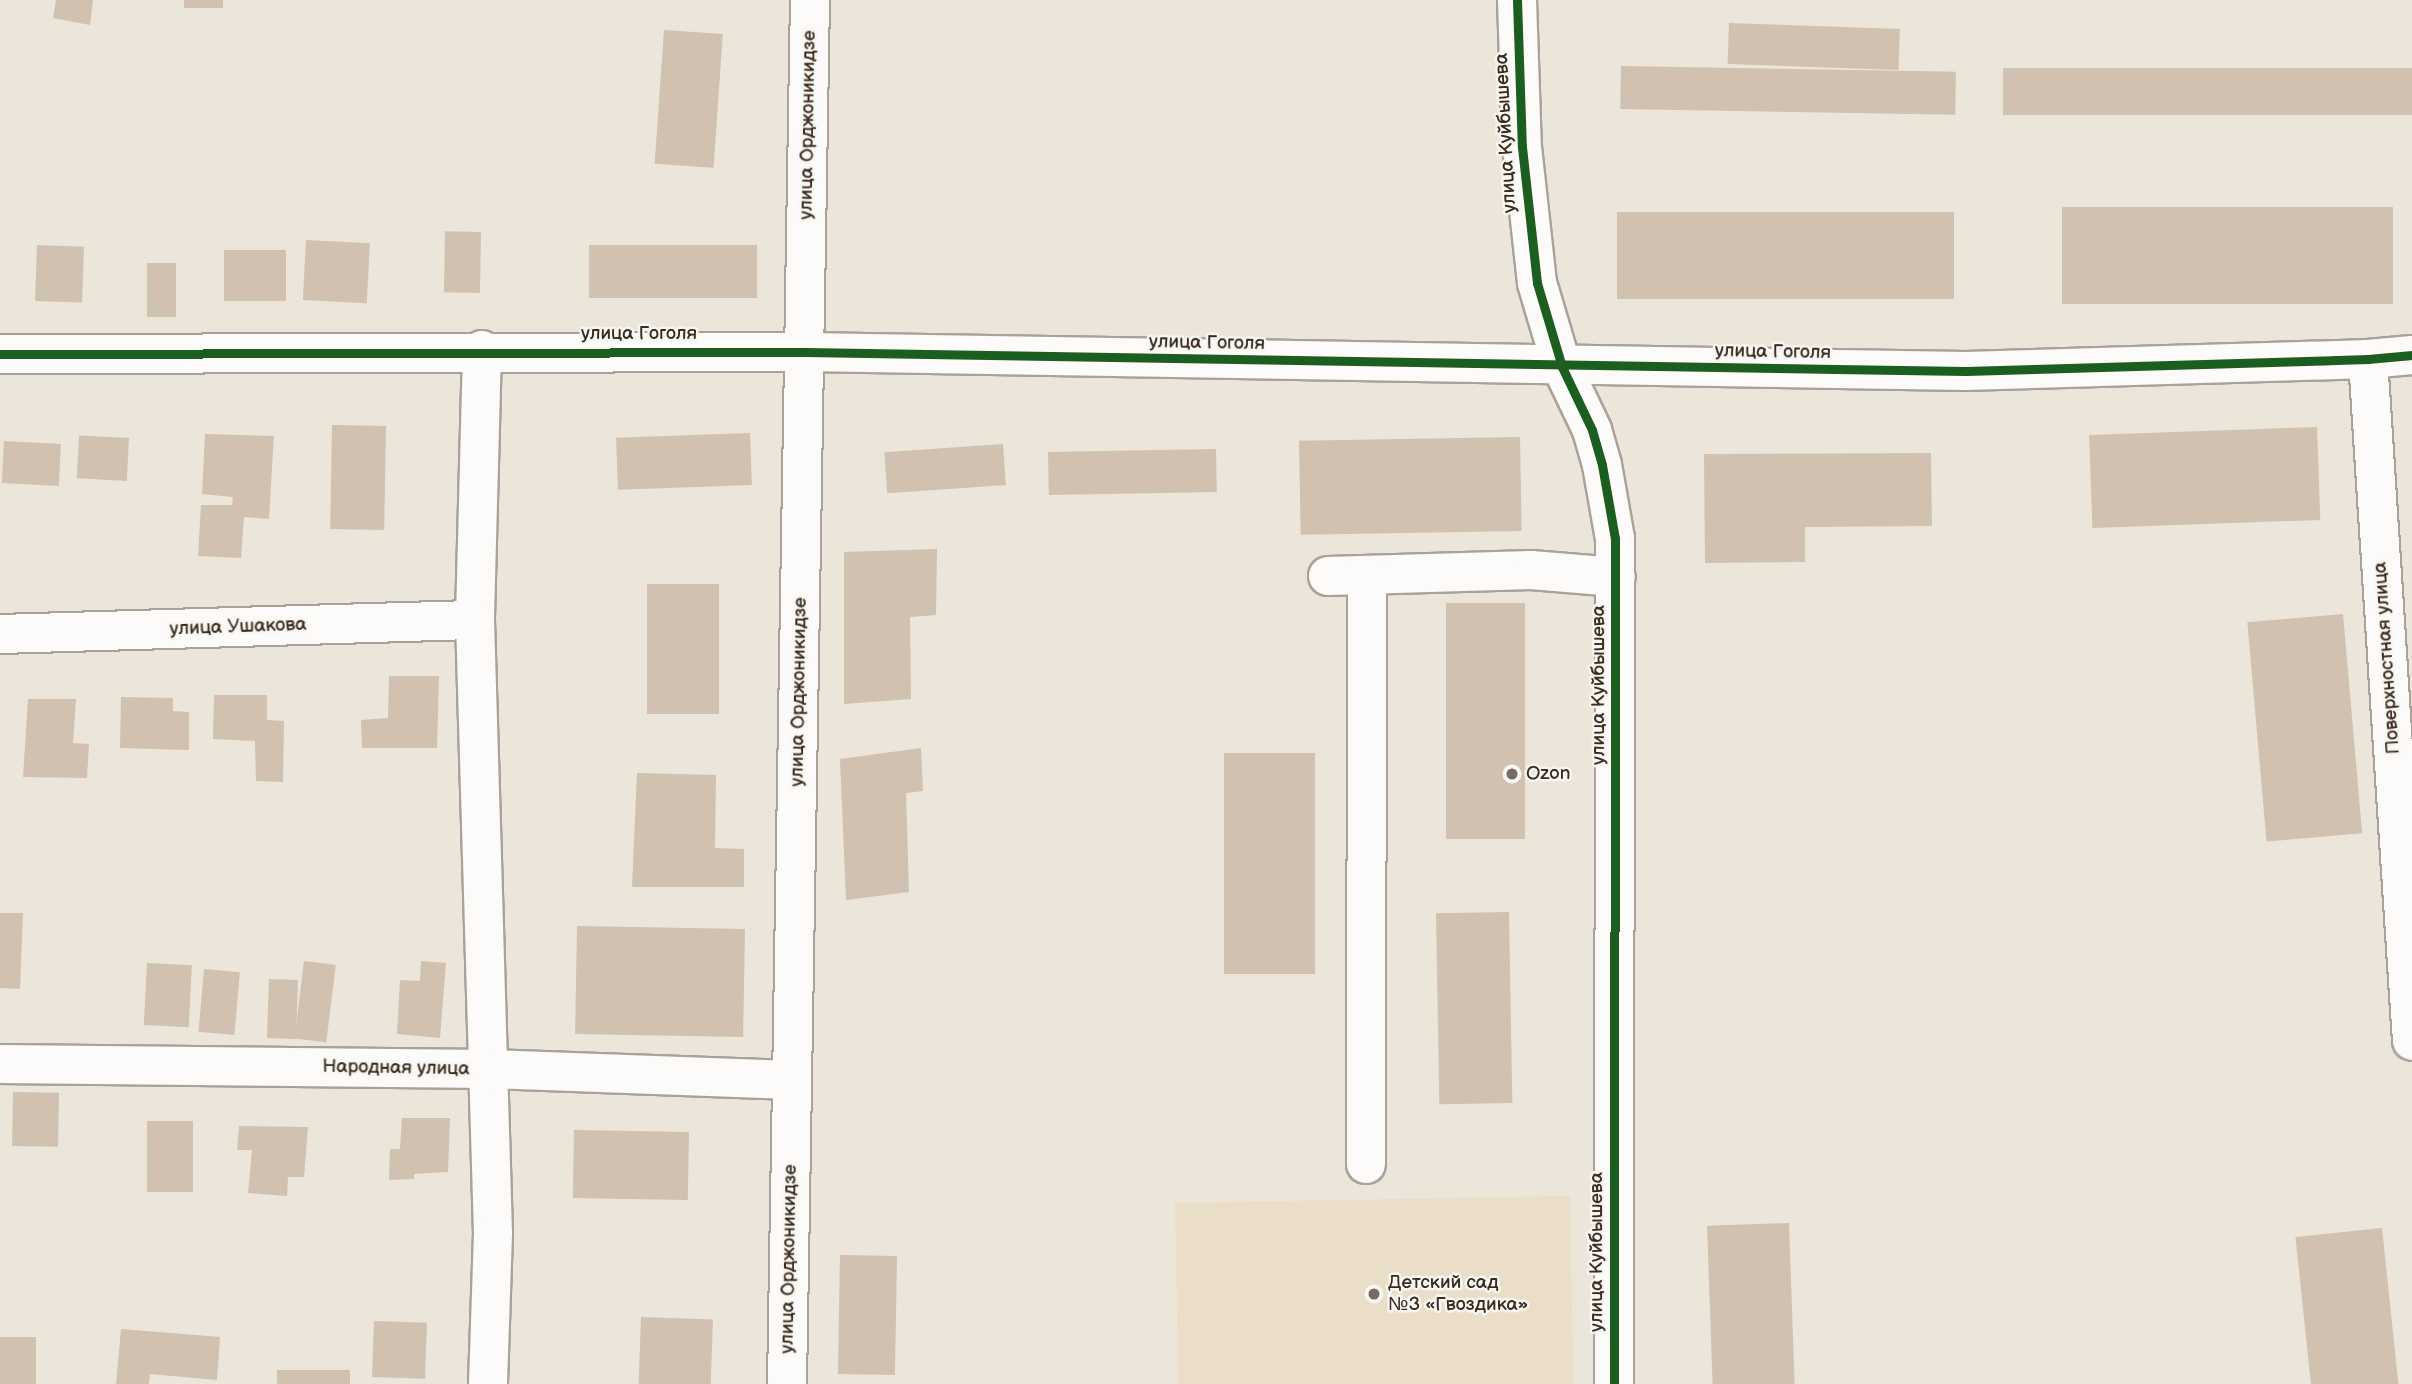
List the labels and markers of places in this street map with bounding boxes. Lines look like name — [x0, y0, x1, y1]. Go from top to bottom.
place label: Ozon — [1526, 763, 1571, 785]
marker: Ozon — [1504, 766, 1520, 782]
place label: Детский сад №3 «Гвоздика» — [1388, 1272, 1528, 1316]
marker: Детский сад №3 «Гвоздика» — [1366, 1286, 1382, 1302]

